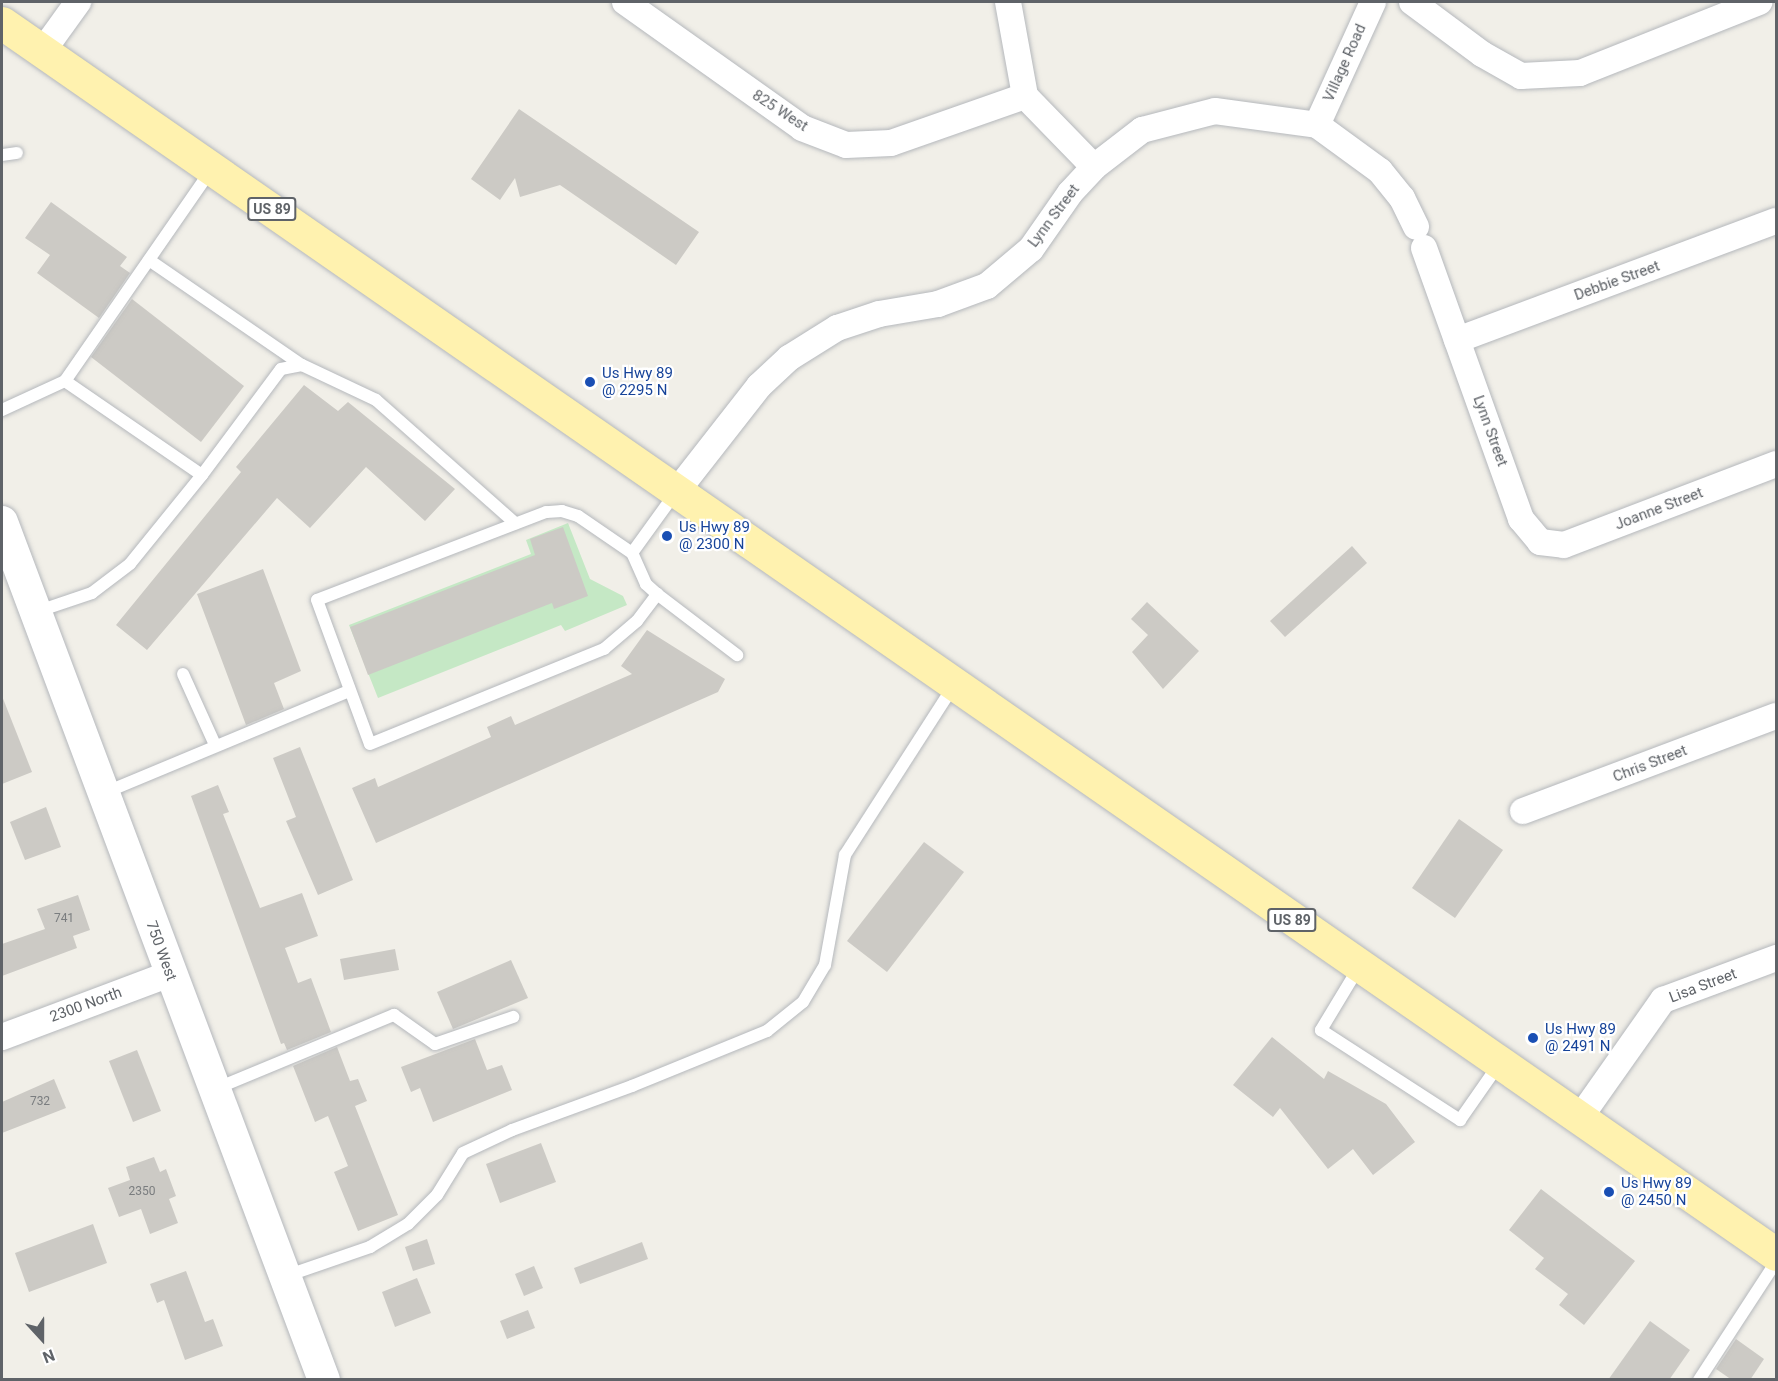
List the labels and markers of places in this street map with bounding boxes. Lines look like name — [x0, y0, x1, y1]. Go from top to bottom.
place label: Us Hwy 89 @ 2295 N — [602, 364, 673, 399]
marker: Us Hwy 89 @ 2295 N — [583, 375, 597, 389]
place label: Us Hwy 89 @ 2300 N — [679, 518, 750, 553]
marker: Us Hwy 89 @ 2300 N — [660, 529, 674, 543]
place label: Us Hwy 89 @ 2491 N — [1545, 1020, 1616, 1055]
marker: Us Hwy 89 @ 2491 N — [1526, 1031, 1540, 1045]
place label: Us Hwy 89 @ 2450 N — [1621, 1174, 1692, 1209]
marker: Us Hwy 89 @ 2450 N — [1602, 1185, 1616, 1199]

